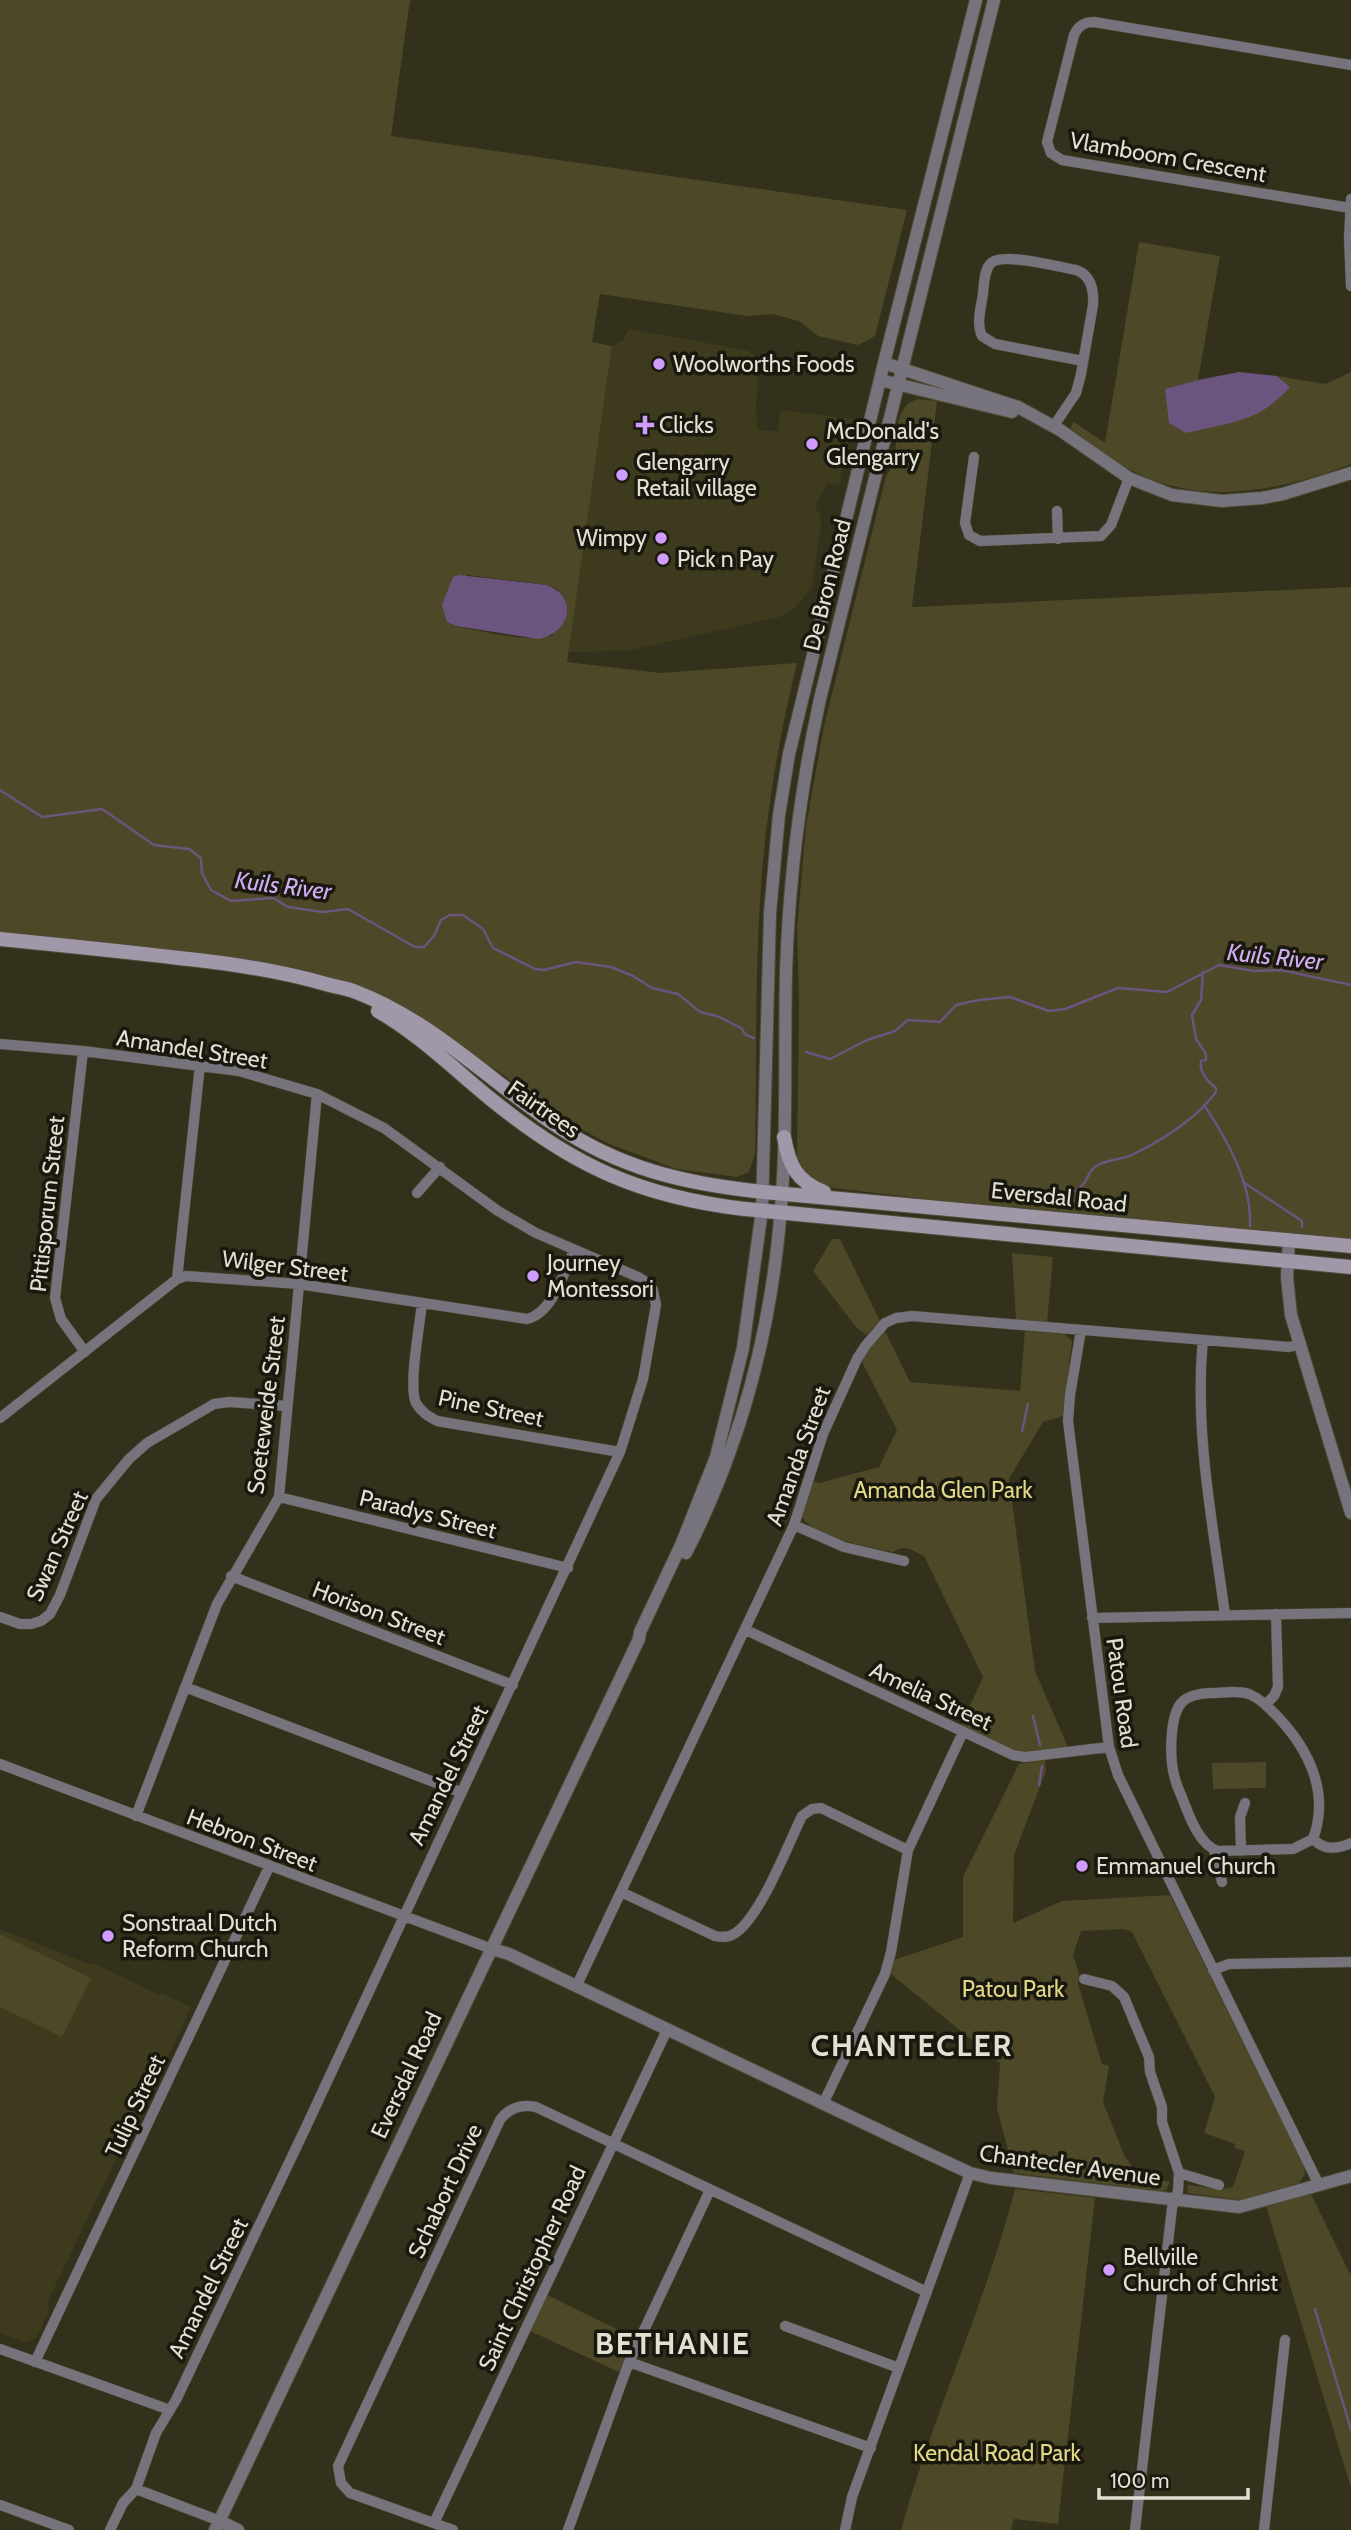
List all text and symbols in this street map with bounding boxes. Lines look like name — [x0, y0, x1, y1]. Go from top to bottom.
street label: Vlamboom Crescent — [1068, 126, 1269, 188]
place label: Woolworths Foods — [673, 350, 854, 378]
marker: Woolworths Foods — [651, 356, 667, 372]
place label: Clicks — [659, 411, 714, 439]
marker: Clicks — [637, 417, 653, 433]
place label: McDonald's Glengarry — [826, 417, 939, 471]
marker: McDonald's Glengarry — [804, 436, 820, 452]
place label: Glengarry Retail village — [636, 448, 757, 502]
marker: Glengarry Retail village — [614, 467, 630, 483]
street label: De Bron Road — [797, 516, 857, 654]
place label: Wimpy — [576, 524, 647, 552]
marker: Wimpy — [653, 530, 669, 546]
place label: Pick n Pay — [677, 545, 774, 573]
marker: Pick n Pay — [655, 551, 671, 567]
water label: Kuils River — [233, 865, 334, 906]
water label: Kuils River — [1225, 937, 1326, 976]
street label: Amandel Street — [114, 1023, 270, 1075]
street label: Fairtrees — [503, 1074, 585, 1144]
street label: Pittisporum Street — [24, 1114, 70, 1293]
street label: Eversdal Road — [990, 1176, 1128, 1218]
street label: Wilger Street — [220, 1244, 350, 1288]
place label: Journey Montessori — [546, 1249, 654, 1303]
marker: Journey Montessori — [525, 1268, 541, 1284]
street label: Soeteweide Street — [241, 1314, 291, 1496]
street label: Amanda Street — [760, 1382, 836, 1530]
street label: Pine Street — [436, 1383, 546, 1433]
park label: Amanda Glen Park — [853, 1476, 1033, 1504]
street label: Paradys Street — [357, 1483, 500, 1545]
street label: Swan Street — [20, 1486, 94, 1606]
street label: Horison Street — [309, 1575, 450, 1651]
street label: Patou Road — [1100, 1636, 1144, 1750]
street label: Amelia Street — [865, 1655, 997, 1737]
street label: Amandel Street — [402, 1700, 494, 1850]
street label: Hebron Street — [183, 1802, 321, 1878]
place label: Emmanuel Church — [1096, 1852, 1276, 1880]
marker: Emmanuel Church — [1074, 1858, 1090, 1874]
place label: Sonstraal Dutch Reform Church — [122, 1909, 277, 1963]
marker: Sonstraal Dutch Reform Church — [100, 1928, 116, 1944]
park label: Patou Park — [962, 1975, 1065, 2003]
street label: Eversdal Road — [364, 2007, 448, 2143]
district label: CHANTECLER — [811, 2027, 1013, 2064]
street label: Tulip Street — [99, 2050, 171, 2162]
street label: Schabort Drive — [402, 2119, 488, 2262]
street label: Chantecler Avenue — [978, 2138, 1163, 2192]
street label: Saint Christopher Road — [472, 2161, 592, 2375]
street label: Amandel Street — [162, 2213, 254, 2363]
place label: Bellville Church of Christ — [1123, 2243, 1278, 2297]
marker: Bellville Church of Christ — [1101, 2262, 1117, 2278]
district label: BETHANIE — [595, 2325, 751, 2362]
park label: Kendal Road Park — [913, 2439, 1082, 2467]
scale bar — [1099, 2456, 1248, 2500]
text: 100 m — [1110, 2468, 1169, 2493]

